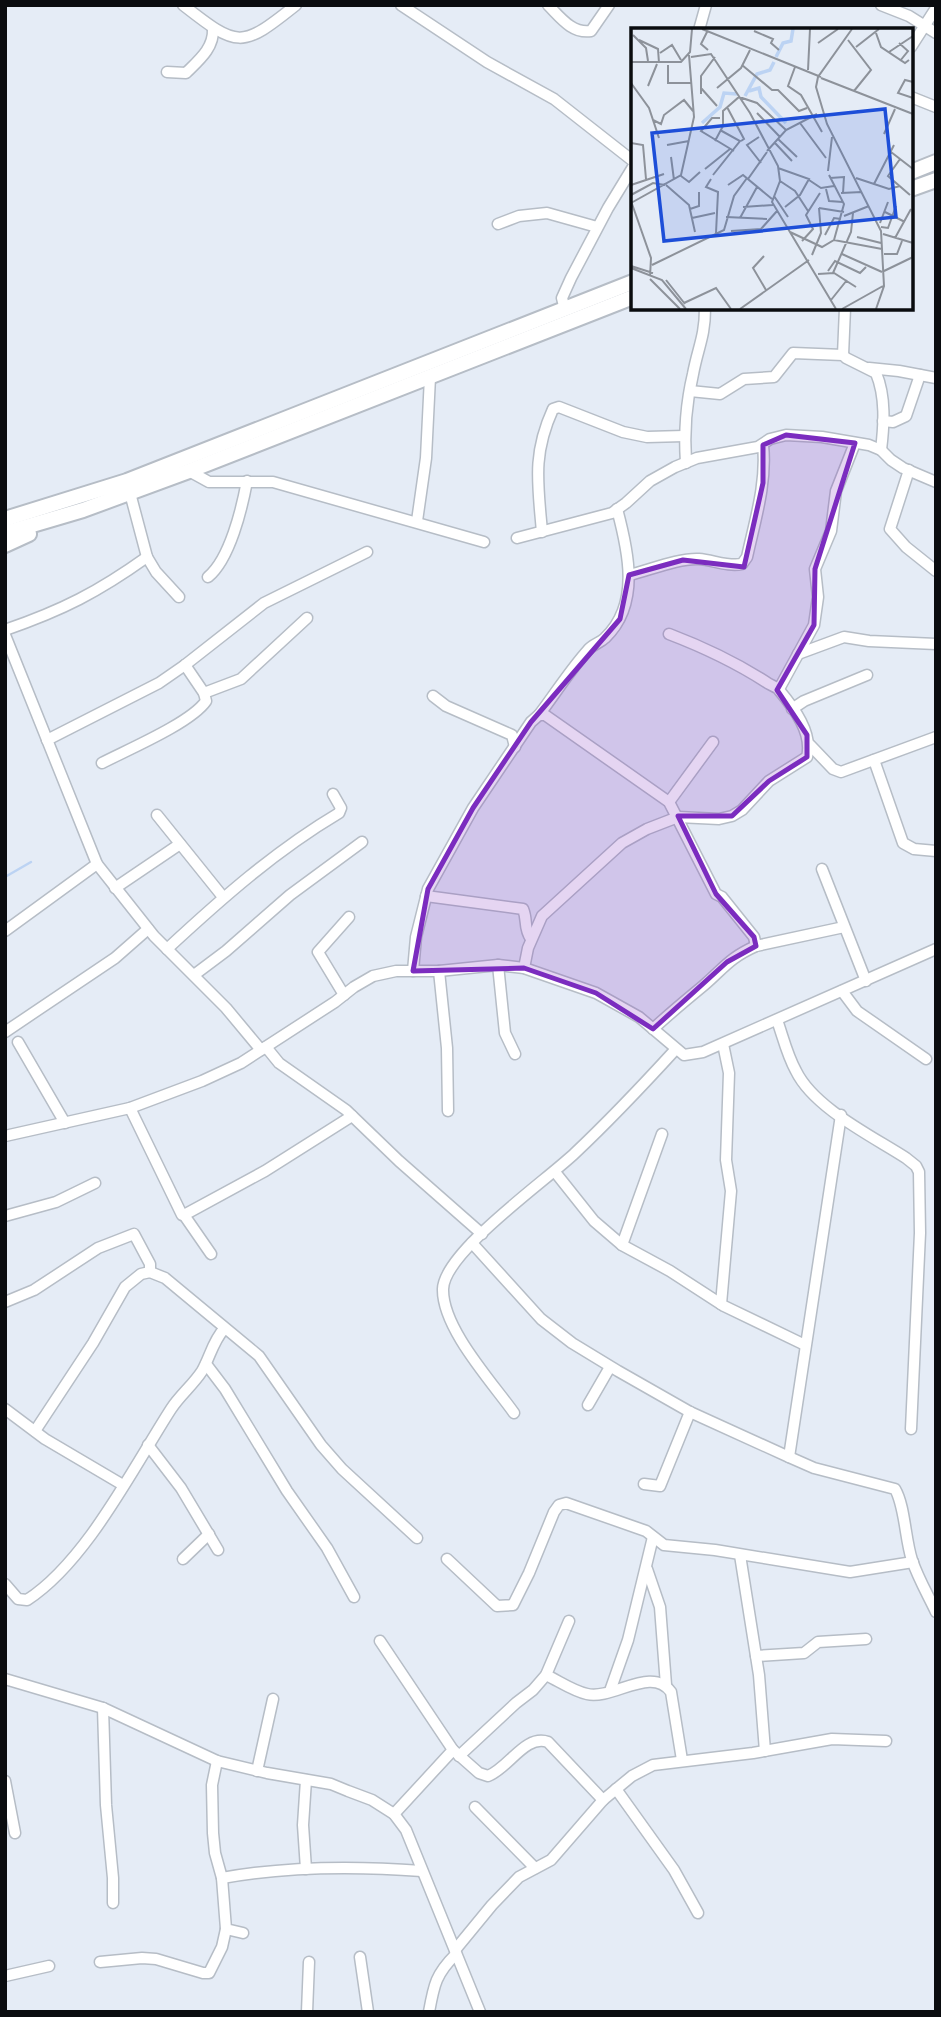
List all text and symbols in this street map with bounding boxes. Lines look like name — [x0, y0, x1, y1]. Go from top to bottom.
inset map — [631, 28, 913, 310]

